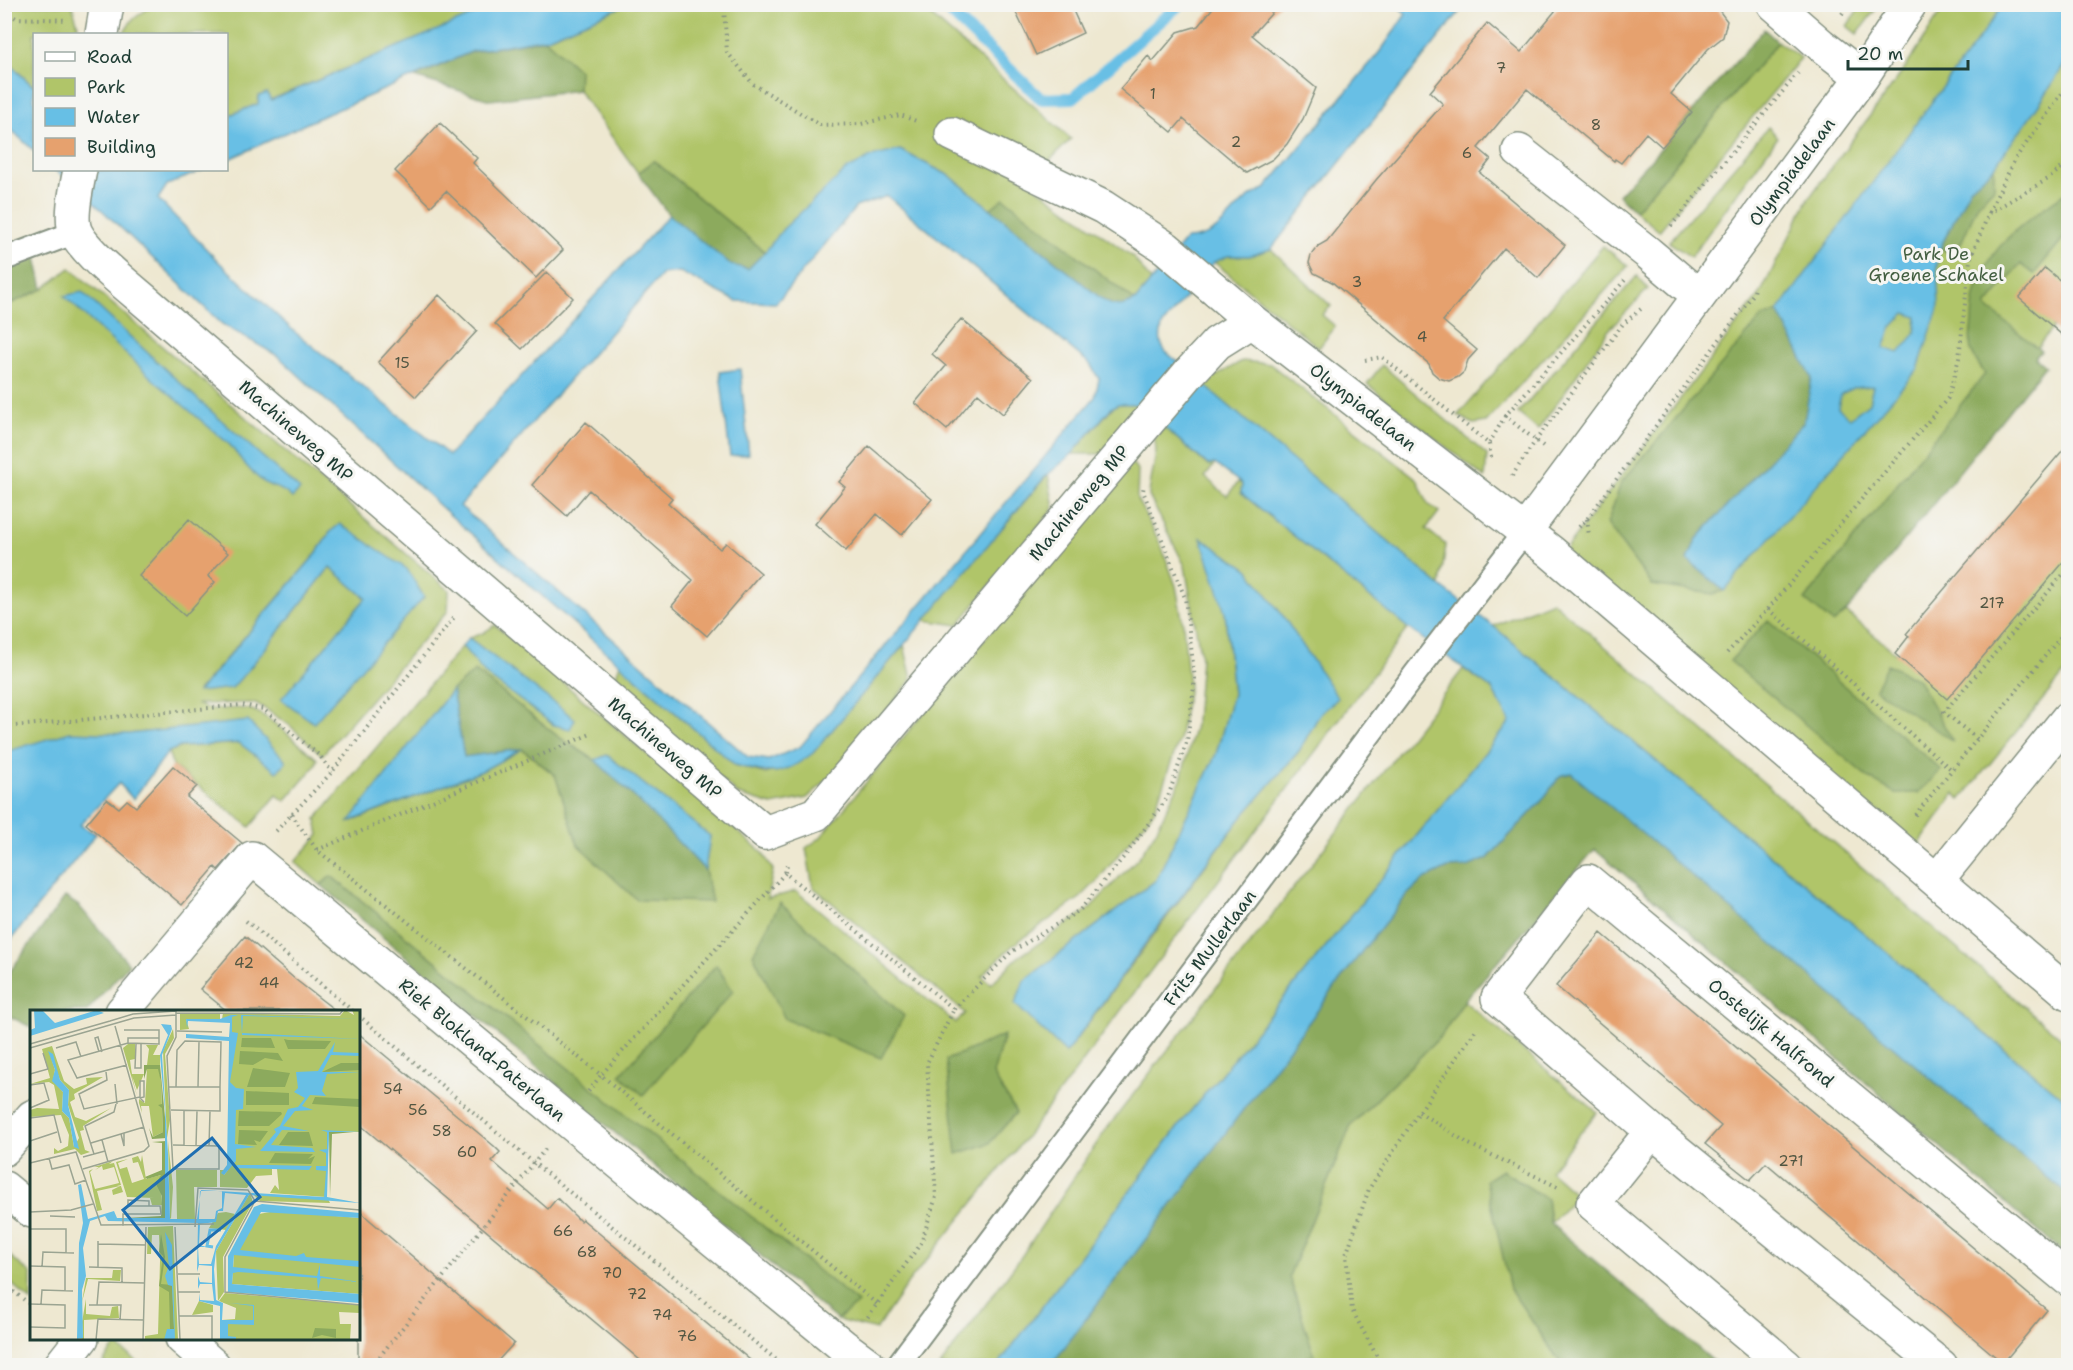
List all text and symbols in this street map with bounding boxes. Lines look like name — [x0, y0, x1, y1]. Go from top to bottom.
legend — [33, 33, 228, 171]
scale bar — [1848, 33, 1968, 71]
text: 20 m — [1857, 42, 1903, 66]
text: Road — [87, 45, 132, 69]
house number: 7 — [1496, 58, 1506, 78]
text: Park — [87, 75, 126, 99]
house number: 1 — [1150, 84, 1156, 104]
text: Water — [87, 105, 140, 129]
street label: Olympiadelaan — [1743, 113, 1841, 231]
house number: 8 — [1591, 115, 1601, 135]
house number: 2 — [1231, 132, 1241, 152]
text: Building — [87, 135, 156, 159]
house number: 6 — [1462, 143, 1472, 163]
park label: Park De Groene Schakel — [1868, 242, 2004, 287]
house number: 3 — [1352, 272, 1362, 292]
house number: 4 — [1417, 327, 1427, 347]
house number: 15 — [394, 353, 410, 373]
street label: Olympiadelaan — [1304, 358, 1422, 456]
street label: Machineweg MP — [234, 375, 358, 487]
street label: Machineweg MP — [1024, 440, 1134, 566]
house number: 217 — [1979, 593, 2005, 613]
street label: Machineweg MP — [603, 692, 727, 804]
street label: Frits Mullerlaan — [1158, 885, 1262, 1011]
house number: 42 — [234, 953, 254, 973]
house number: 44 — [259, 973, 279, 993]
street label: Riek Blokland-Paterlaan — [394, 973, 570, 1127]
street label: Oostelijk Halfrond — [1703, 973, 1839, 1093]
inset map — [30, 1010, 360, 1340]
house number: 54 — [383, 1079, 403, 1099]
house number: 56 — [408, 1100, 428, 1120]
house number: 58 — [432, 1121, 452, 1141]
house number: 60 — [457, 1142, 477, 1162]
house number: 271 — [1778, 1151, 1804, 1171]
house number: 66 — [553, 1221, 573, 1241]
house number: 68 — [577, 1242, 597, 1262]
house number: 70 — [602, 1263, 622, 1283]
house number: 72 — [627, 1284, 647, 1304]
house number: 74 — [652, 1305, 672, 1325]
house number: 76 — [677, 1326, 697, 1346]

